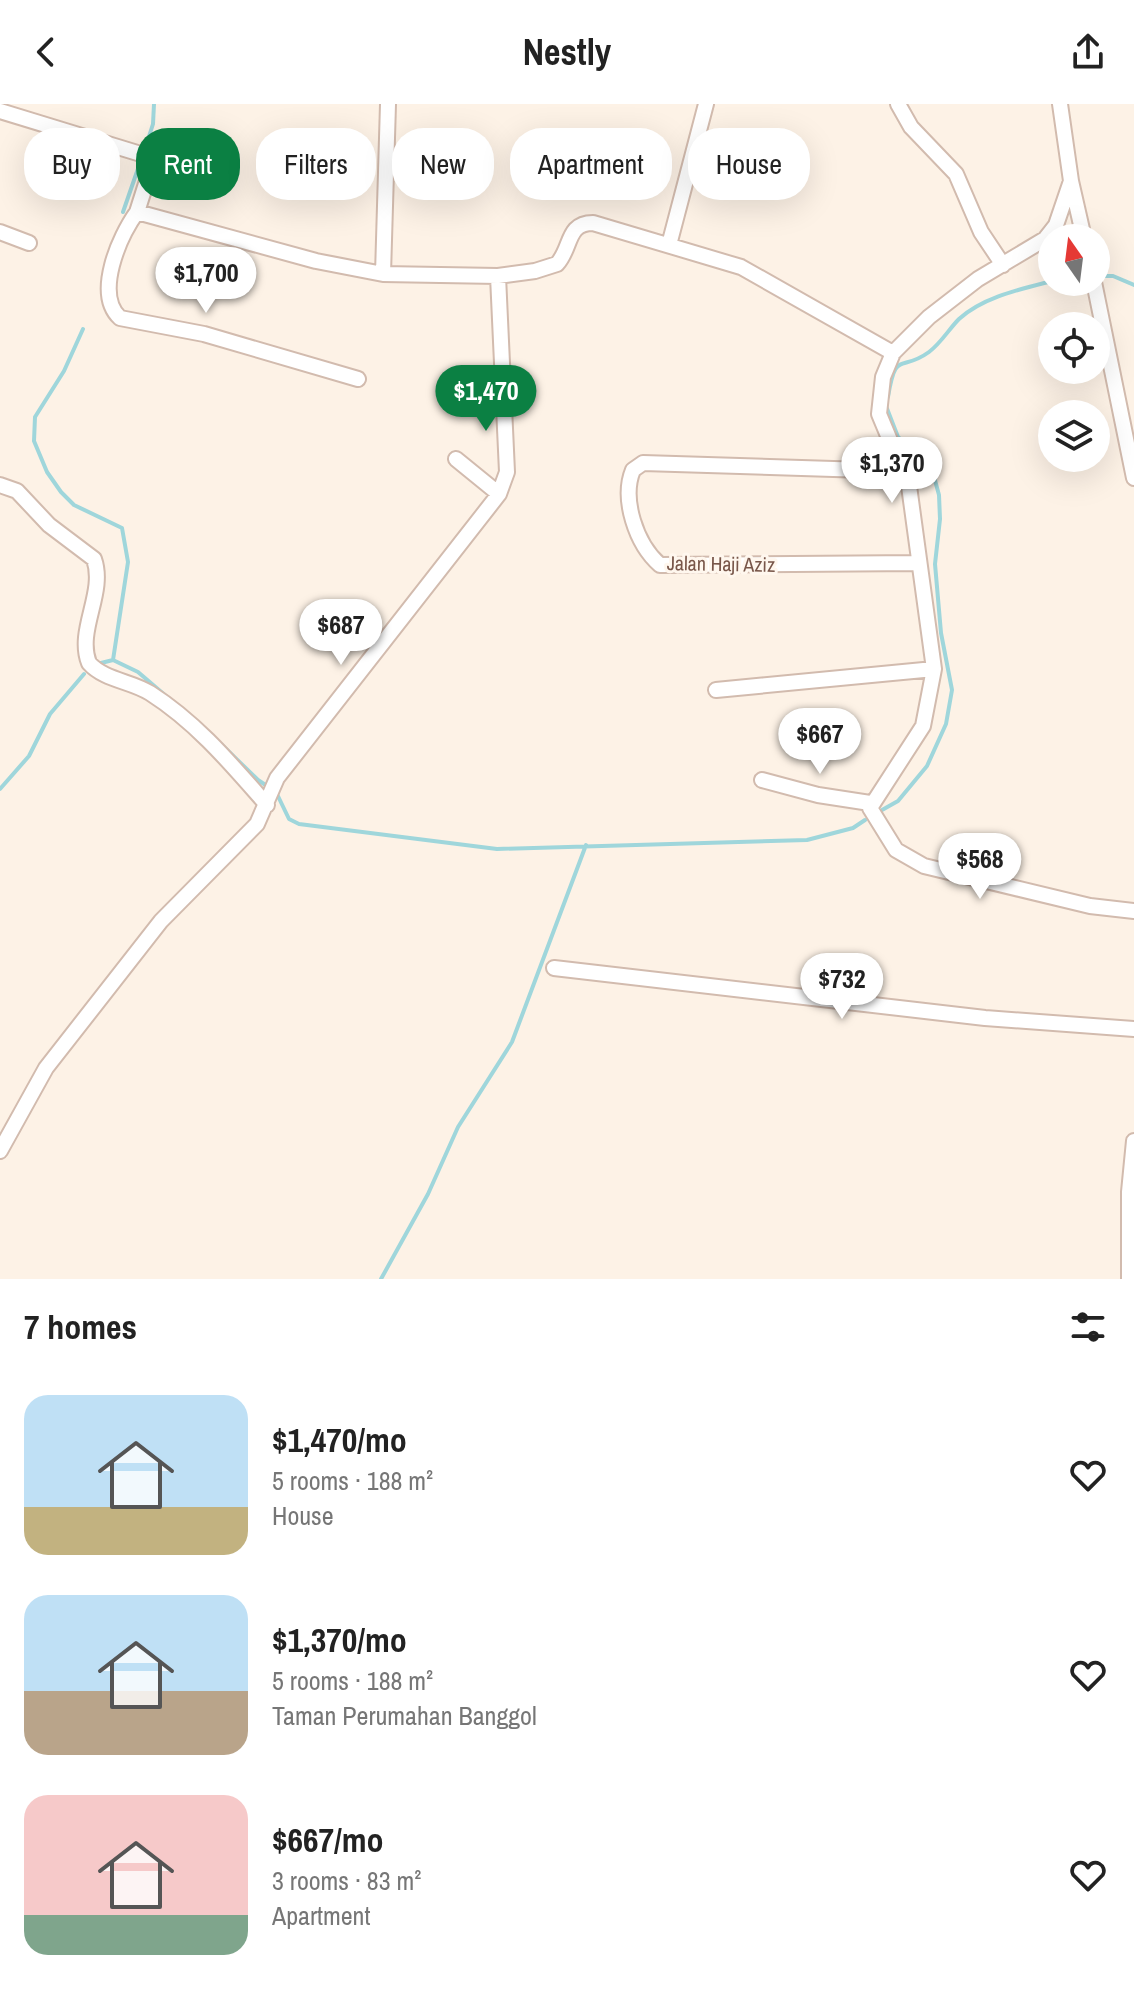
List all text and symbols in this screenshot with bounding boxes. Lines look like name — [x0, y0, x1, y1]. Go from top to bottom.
text: Nestly — [523, 28, 611, 76]
icon: back — [24, 30, 68, 74]
icon: share — [1066, 30, 1110, 74]
chip: Buy — [24, 128, 120, 200]
chip: Rent — [136, 128, 240, 200]
chip: Filters — [256, 128, 376, 200]
chip: New — [392, 128, 494, 200]
chip: Apartment — [510, 128, 672, 200]
chip: House — [688, 128, 810, 200]
north arrow — [1038, 224, 1110, 296]
map controls — [1038, 224, 1110, 472]
pin: $1,700 — [141, 247, 271, 315]
text: $1,700 — [173, 255, 239, 290]
button: locate — [1038, 312, 1110, 384]
pin: $1,470 — [421, 365, 551, 433]
text: $1,470 — [453, 373, 519, 408]
button: layers — [1038, 400, 1110, 472]
pin: $1,370 — [827, 437, 957, 505]
text: $1,370 — [859, 445, 925, 480]
street label: Jalan Haji Aziz — [667, 549, 775, 578]
pin: $687 — [294, 599, 388, 667]
text: $687 — [317, 607, 365, 642]
pin: $667 — [773, 708, 867, 776]
text: $667 — [796, 716, 844, 751]
pin: $568 — [933, 833, 1027, 901]
text: $568 — [956, 841, 1004, 876]
pin: $732 — [795, 953, 889, 1021]
text: $732 — [818, 961, 866, 996]
text: 7 homes — [24, 1304, 137, 1350]
icon: filters — [1066, 1305, 1110, 1349]
text: $1,470/mo — [272, 1417, 407, 1463]
icon: home — [88, 1427, 184, 1523]
icon: heart — [1066, 1453, 1110, 1497]
text: 5 rooms · 188 m² — [272, 1463, 433, 1498]
text: House — [272, 1498, 334, 1533]
text: $1,370/mo — [272, 1617, 407, 1663]
icon: home — [88, 1627, 184, 1723]
icon: heart — [1066, 1653, 1110, 1697]
text: 5 rooms · 188 m² — [272, 1663, 433, 1698]
text: Taman Perumahan Banggol — [272, 1698, 537, 1733]
text: $667/mo — [272, 1817, 384, 1863]
icon: home — [88, 1827, 184, 1923]
icon: heart — [1066, 1853, 1110, 1897]
text: 3 rooms · 83 m² — [272, 1863, 421, 1898]
text: Apartment — [272, 1898, 370, 1933]

